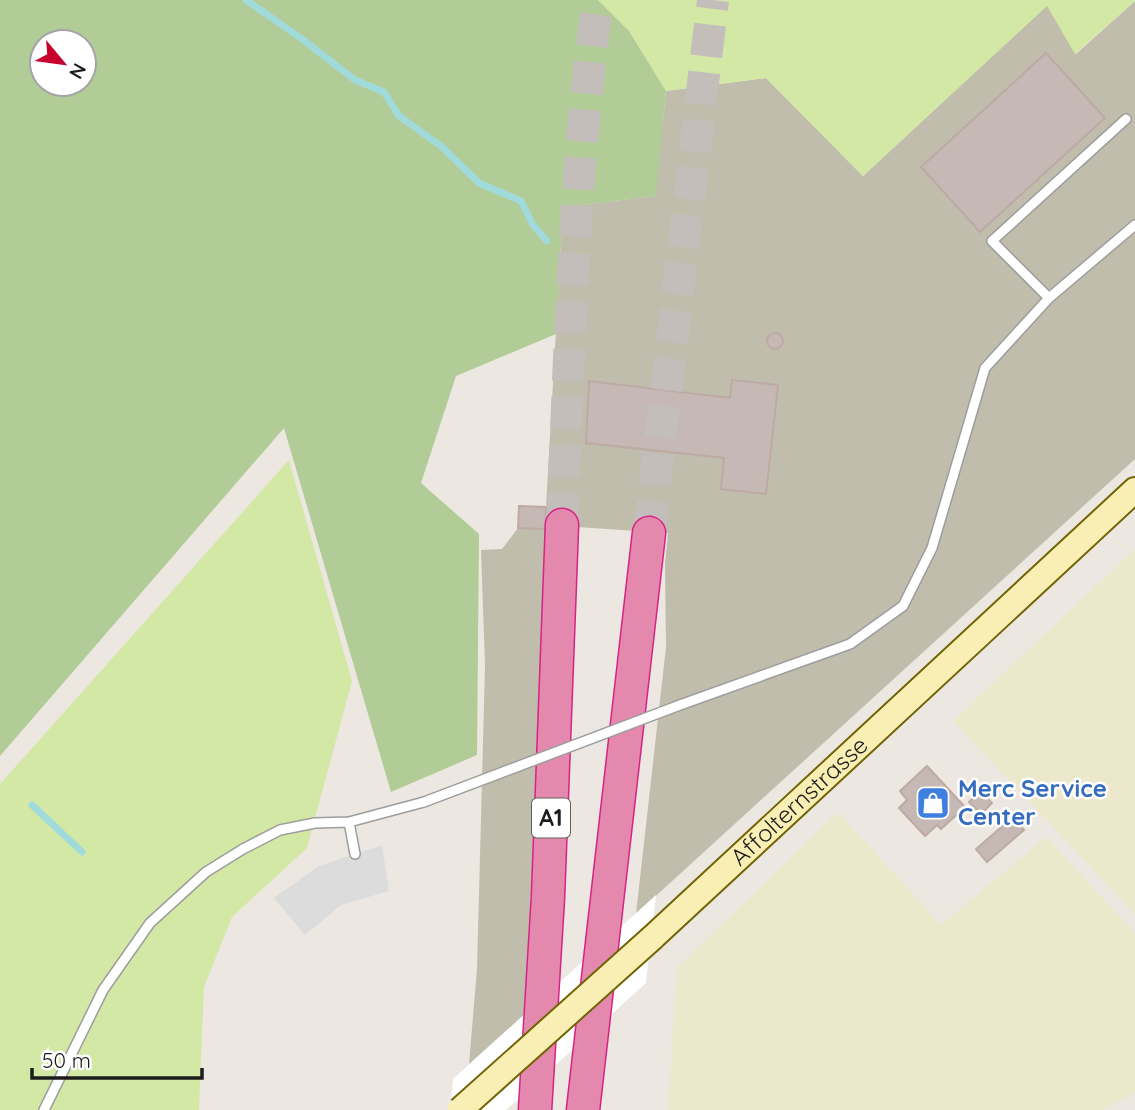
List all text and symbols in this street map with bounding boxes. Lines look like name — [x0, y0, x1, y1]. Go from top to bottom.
north arrow — [28, 28, 98, 98]
text: N — [64, 59, 92, 83]
street label: Affolternstrasse — [724, 730, 874, 872]
place label: Merc Service Center — [958, 773, 1107, 831]
shop icon: Merc Service Center — [914, 784, 952, 822]
road number: A1 — [532, 798, 570, 838]
scale bar — [32, 1036, 201, 1080]
text: 50 m — [42, 1047, 91, 1073]

